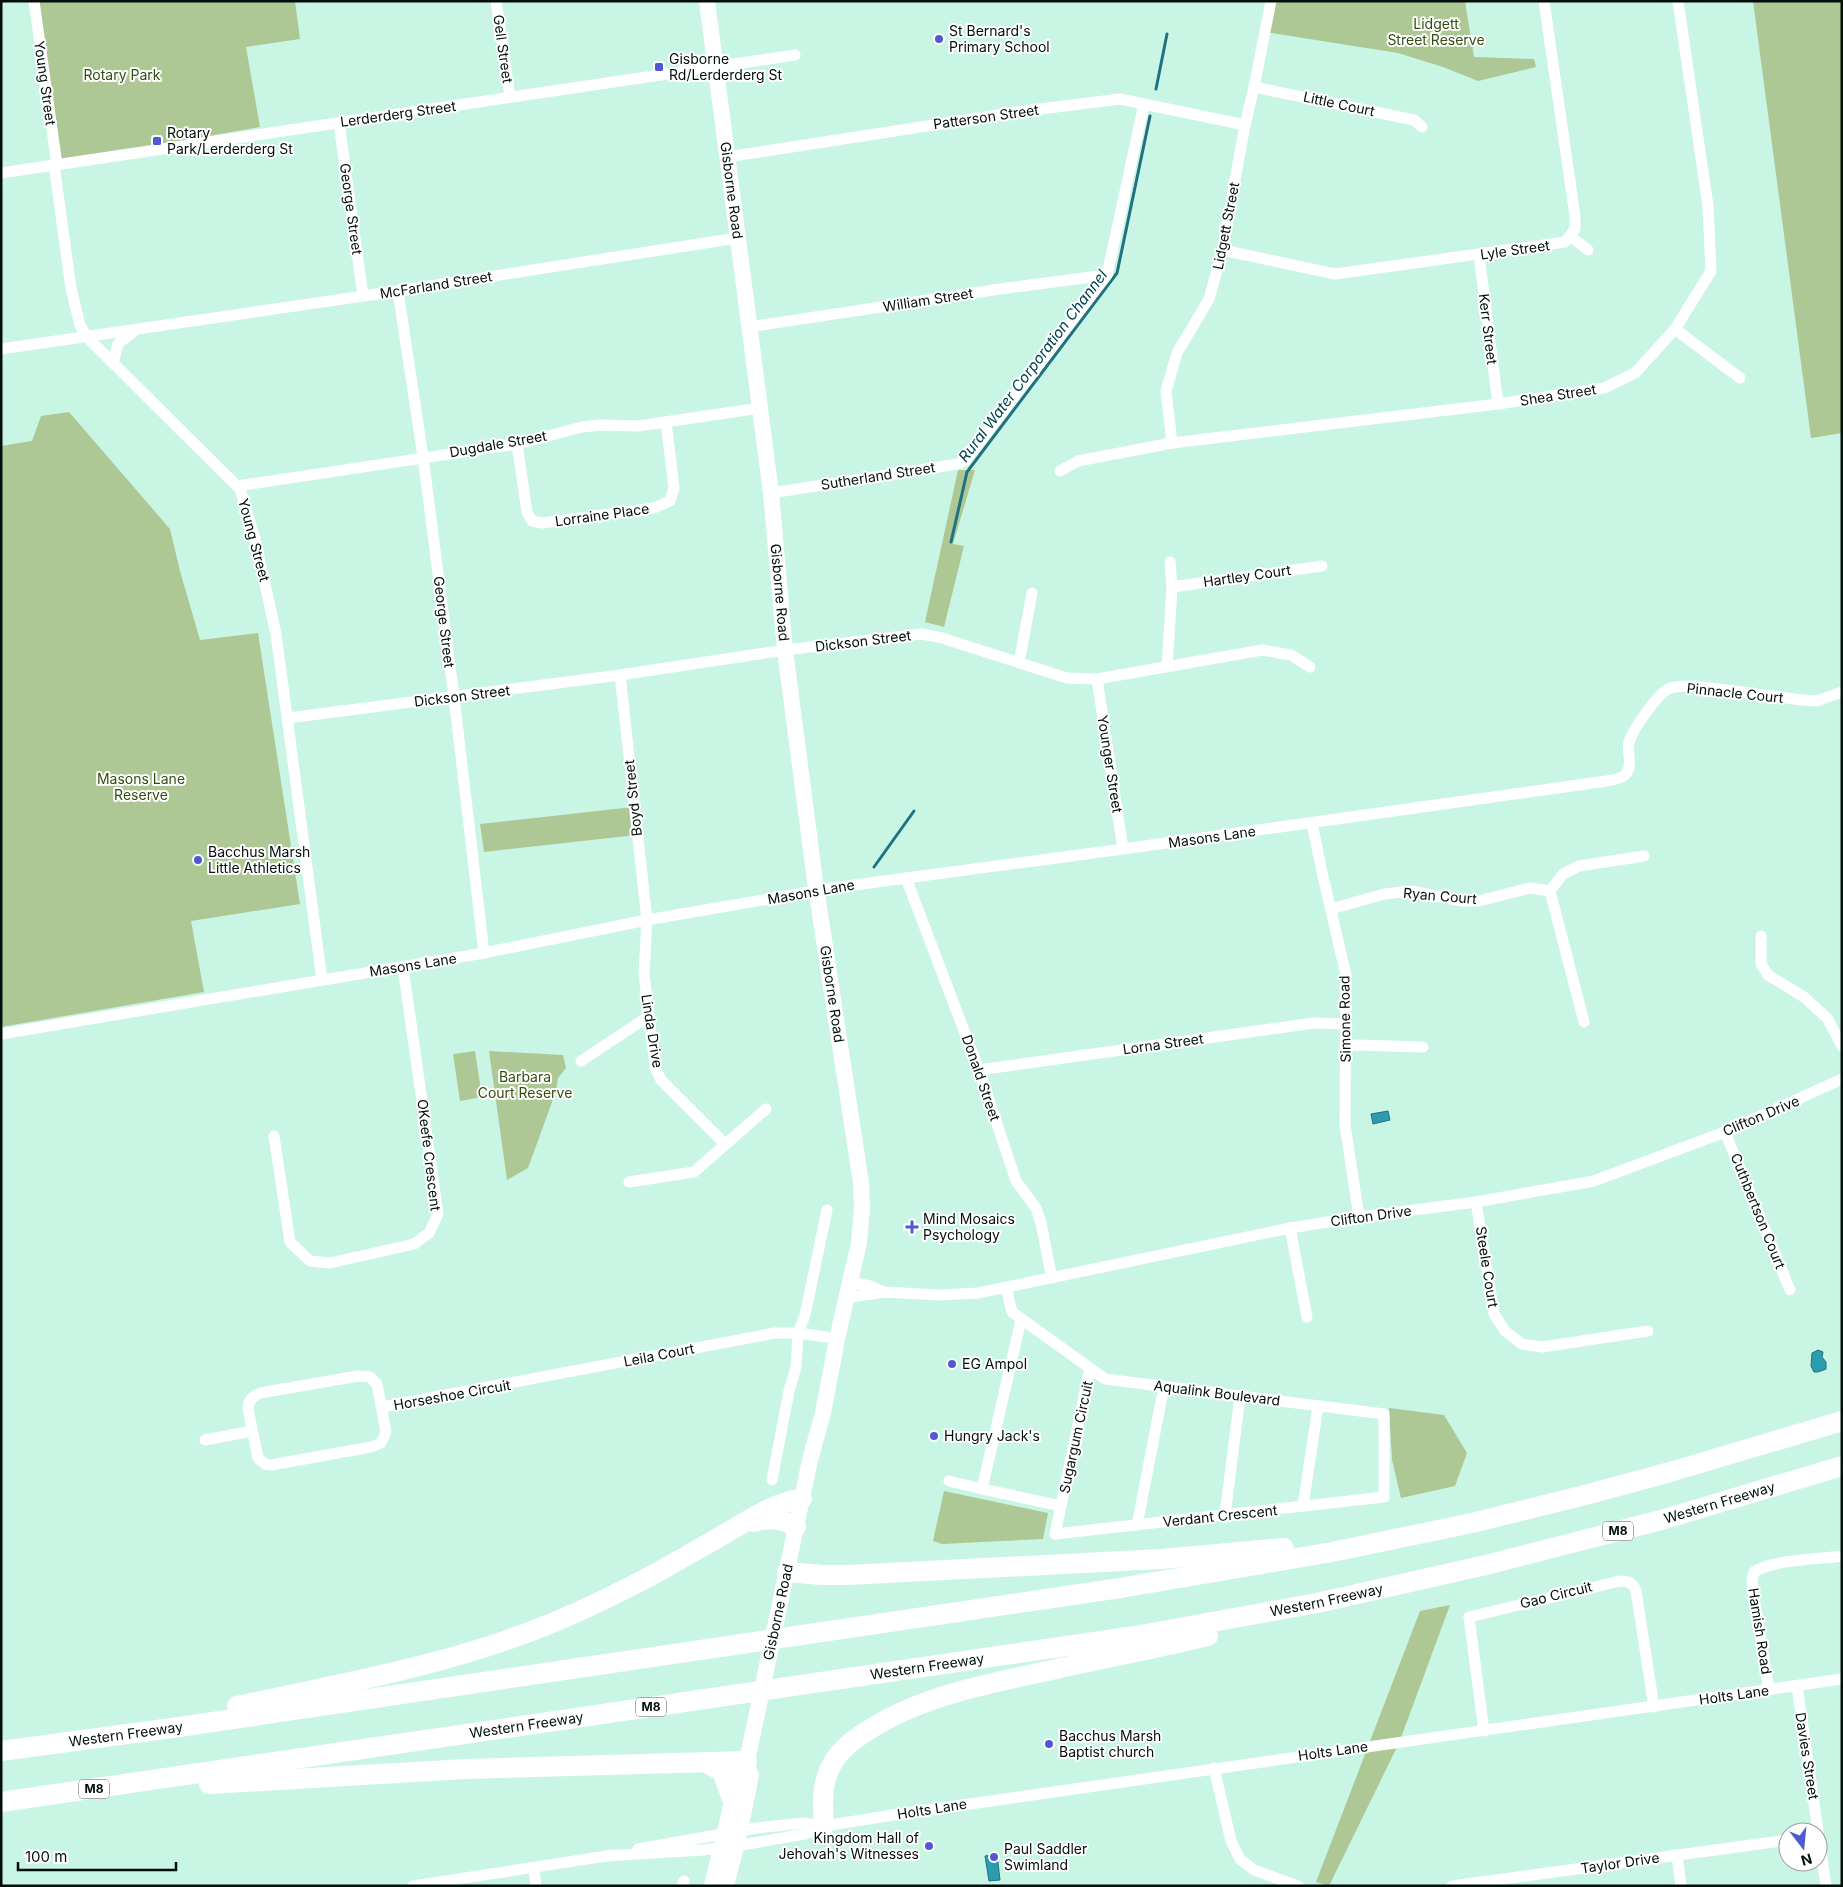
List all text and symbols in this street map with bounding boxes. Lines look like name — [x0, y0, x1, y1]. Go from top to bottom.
street label: Gell Street — [490, 14, 517, 85]
park label: Lidgett Street Reserve — [1387, 15, 1485, 48]
place label: St Bernard's Primary School — [949, 22, 1050, 55]
marker: St Bernard's Primary School — [933, 33, 945, 45]
street label: Young Street — [31, 39, 60, 127]
place label: Gisborne Rd/Lerderderg St — [669, 50, 783, 83]
marker: Gisborne Rd/Lerderderg St — [653, 61, 665, 73]
park label: Rotary Park — [84, 66, 161, 83]
street label: Little Court — [1302, 88, 1377, 119]
street label: Lerderderg Street — [339, 97, 457, 130]
street label: Patterson Street — [932, 101, 1040, 132]
place label: Rotary Park/Lerderderg St — [167, 124, 293, 157]
marker: Rotary Park/Lerderderg St — [151, 135, 163, 147]
street label: Gisborne Road — [717, 141, 747, 240]
street label: George Street — [337, 162, 366, 256]
street label: Lidgett Street — [1209, 180, 1242, 271]
street label: Lyle Street — [1479, 236, 1551, 263]
water label: Rural Water Corporation Channel — [954, 266, 1111, 466]
street label: McFarland Street — [379, 267, 494, 302]
street label: William Street — [882, 284, 975, 315]
street label: Kerr Street — [1476, 293, 1501, 366]
street label: Shea Street — [1519, 380, 1598, 409]
street label: Dugdale Street — [448, 427, 548, 460]
street label: Sutherland Street — [820, 458, 937, 493]
street label: Young Street — [235, 496, 274, 584]
street label: Lorraine Place — [554, 499, 650, 530]
street label: Gisborne Road — [768, 543, 793, 642]
street label: Hartley Court — [1202, 561, 1292, 590]
street label: George Street — [430, 575, 459, 669]
street label: Dickson Street — [814, 626, 912, 655]
street label: Pinnacle Court — [1686, 679, 1785, 706]
street label: Dickson Street — [413, 681, 511, 710]
street label: Younger Street — [1094, 714, 1127, 814]
street label: Boyd Street — [620, 759, 645, 837]
park label: Masons Lane Reserve — [97, 770, 185, 803]
street label: Masons Lane — [1167, 822, 1257, 851]
place label: Bacchus Marsh Little Athletics — [208, 843, 310, 876]
marker: Bacchus Marsh Little Athletics — [192, 854, 204, 866]
street label: Masons Lane — [766, 875, 856, 908]
street label: Ryan Court — [1403, 884, 1478, 907]
street label: Gisborne Road — [817, 944, 848, 1044]
street label: Masons Lane — [368, 949, 458, 980]
street label: Simone Road — [1335, 975, 1354, 1063]
street label: Linda Drive — [638, 993, 667, 1069]
street label: Lorna Street — [1121, 1029, 1205, 1058]
street label: Donald Street — [959, 1032, 1004, 1124]
park label: Barbara Court Reserve — [478, 1068, 572, 1101]
street label: Clifton Drive — [1720, 1092, 1802, 1139]
street label: OKeefe Crescent — [414, 1098, 445, 1212]
street label: Cuthbertson Court — [1728, 1151, 1790, 1271]
street label: Clifton Drive — [1329, 1201, 1412, 1230]
place label: Mind Mosaics Psychology — [923, 1210, 1015, 1243]
marker: Mind Mosaics Psychology — [905, 1220, 919, 1234]
street label: Steele Court — [1473, 1225, 1502, 1309]
street label: Leila Court — [622, 1339, 696, 1370]
place label: EG Ampol — [962, 1355, 1027, 1372]
marker: EG Ampol — [946, 1358, 958, 1370]
street label: Horseshoe Circuit — [392, 1376, 512, 1413]
street label: Aqualink Boulevard — [1153, 1376, 1281, 1409]
street label: Sugargum Circuit — [1055, 1379, 1096, 1495]
place label: Hungry Jack's — [944, 1427, 1040, 1444]
marker: Hungry Jack's — [928, 1430, 940, 1442]
street label: Western Freeway — [1662, 1477, 1777, 1527]
street label: Verdant Crescent — [1162, 1501, 1279, 1530]
road number: M8 — [1603, 1522, 1633, 1540]
street label: Gisborne Road — [759, 1562, 796, 1662]
street label: Gao Circuit — [1518, 1577, 1594, 1612]
street label: Western Freeway — [1269, 1579, 1385, 1619]
street label: Hamish Road — [1745, 1586, 1776, 1675]
street label: Western Freeway — [869, 1649, 985, 1683]
street label: Holts Lane — [1698, 1681, 1770, 1708]
road number: M8 — [636, 1698, 666, 1716]
street label: Western Freeway — [468, 1708, 585, 1741]
street label: Davies Street — [1792, 1711, 1823, 1801]
street label: Western Freeway — [68, 1718, 184, 1750]
place label: Bacchus Marsh Baptist church — [1059, 1727, 1161, 1760]
street label: Holts Lane — [1297, 1737, 1369, 1764]
marker: Bacchus Marsh Baptist church — [1043, 1738, 1055, 1750]
road number: M8 — [79, 1780, 109, 1798]
street label: Holts Lane — [896, 1795, 968, 1822]
north arrow — [1778, 1822, 1828, 1872]
place label: Kingdom Hall of Jehovah's Witnesses — [778, 1829, 919, 1862]
scale bar — [18, 1840, 175, 1872]
marker: Kingdom Hall of Jehovah's Witnesses — [923, 1840, 935, 1852]
place label: Paul Saddler Swimland — [1004, 1840, 1087, 1873]
text: 100 m — [25, 1847, 67, 1866]
street label: Taylor Drive — [1579, 1849, 1660, 1876]
text: N — [1799, 1850, 1814, 1870]
marker: Paul Saddler Swimland — [988, 1851, 1000, 1863]

